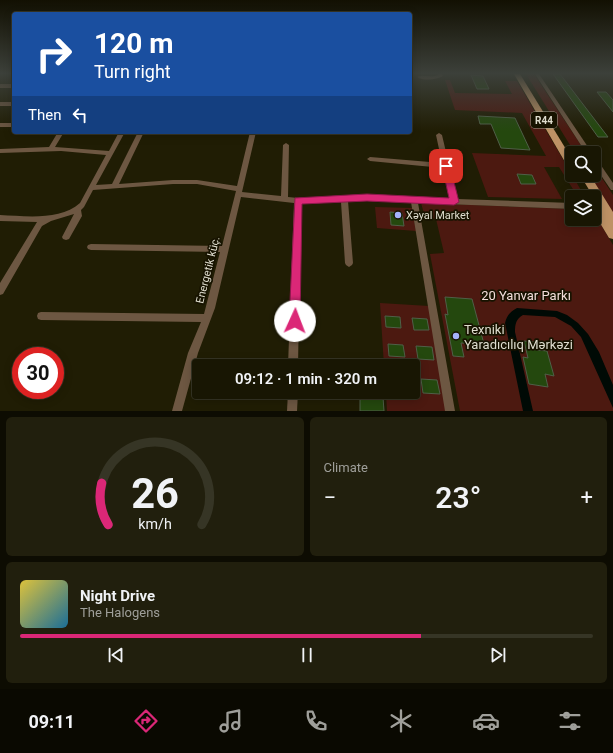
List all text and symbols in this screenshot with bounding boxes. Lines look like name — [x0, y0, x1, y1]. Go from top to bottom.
text: 120 m — [94, 27, 173, 60]
icon: right — [28, 28, 80, 80]
text: Turn right — [94, 61, 171, 82]
icon: left — [69, 104, 91, 126]
text: Then — [28, 106, 61, 124]
road number: R44 — [531, 112, 557, 128]
map controls — [565, 146, 601, 226]
button: search — [565, 146, 601, 182]
pin — [429, 149, 463, 183]
icon: arrive — [435, 155, 457, 177]
button: layers — [565, 190, 601, 226]
place label: Xəyal Market — [406, 209, 470, 222]
marker: Xəyal Market — [393, 210, 403, 220]
street label: Energetik küç. — [193, 235, 223, 305]
park label: 20 Yanvar Parkı — [481, 288, 571, 303]
position arrow — [274, 300, 316, 342]
place label: Texniki Yaradıcılıq Mərkəzi — [464, 322, 573, 352]
marker: Texniki Yaradıcılıq Mərkəzi — [451, 331, 461, 341]
speed limit sign: 30 — [12, 347, 64, 399]
text: 09:12 · 1 min · 320 m — [235, 370, 377, 388]
text: Climate — [324, 460, 368, 475]
text: 26 — [131, 468, 179, 517]
text: 23° — [435, 480, 481, 515]
text: − — [324, 485, 336, 510]
text: + — [581, 485, 593, 510]
text: km/h — [138, 515, 172, 531]
text: Night Drive — [80, 587, 155, 605]
text: The Halogens — [80, 605, 160, 620]
icon: previous — [105, 644, 127, 666]
icon: pause — [296, 644, 318, 666]
icon: next — [487, 644, 509, 666]
icon: directions — [132, 707, 160, 735]
icon: music — [217, 707, 245, 735]
icon: phone — [302, 707, 330, 735]
icon: climate — [387, 707, 415, 735]
icon: car — [472, 707, 500, 735]
icon: filters — [556, 707, 584, 735]
text: 09:11 — [28, 711, 75, 732]

